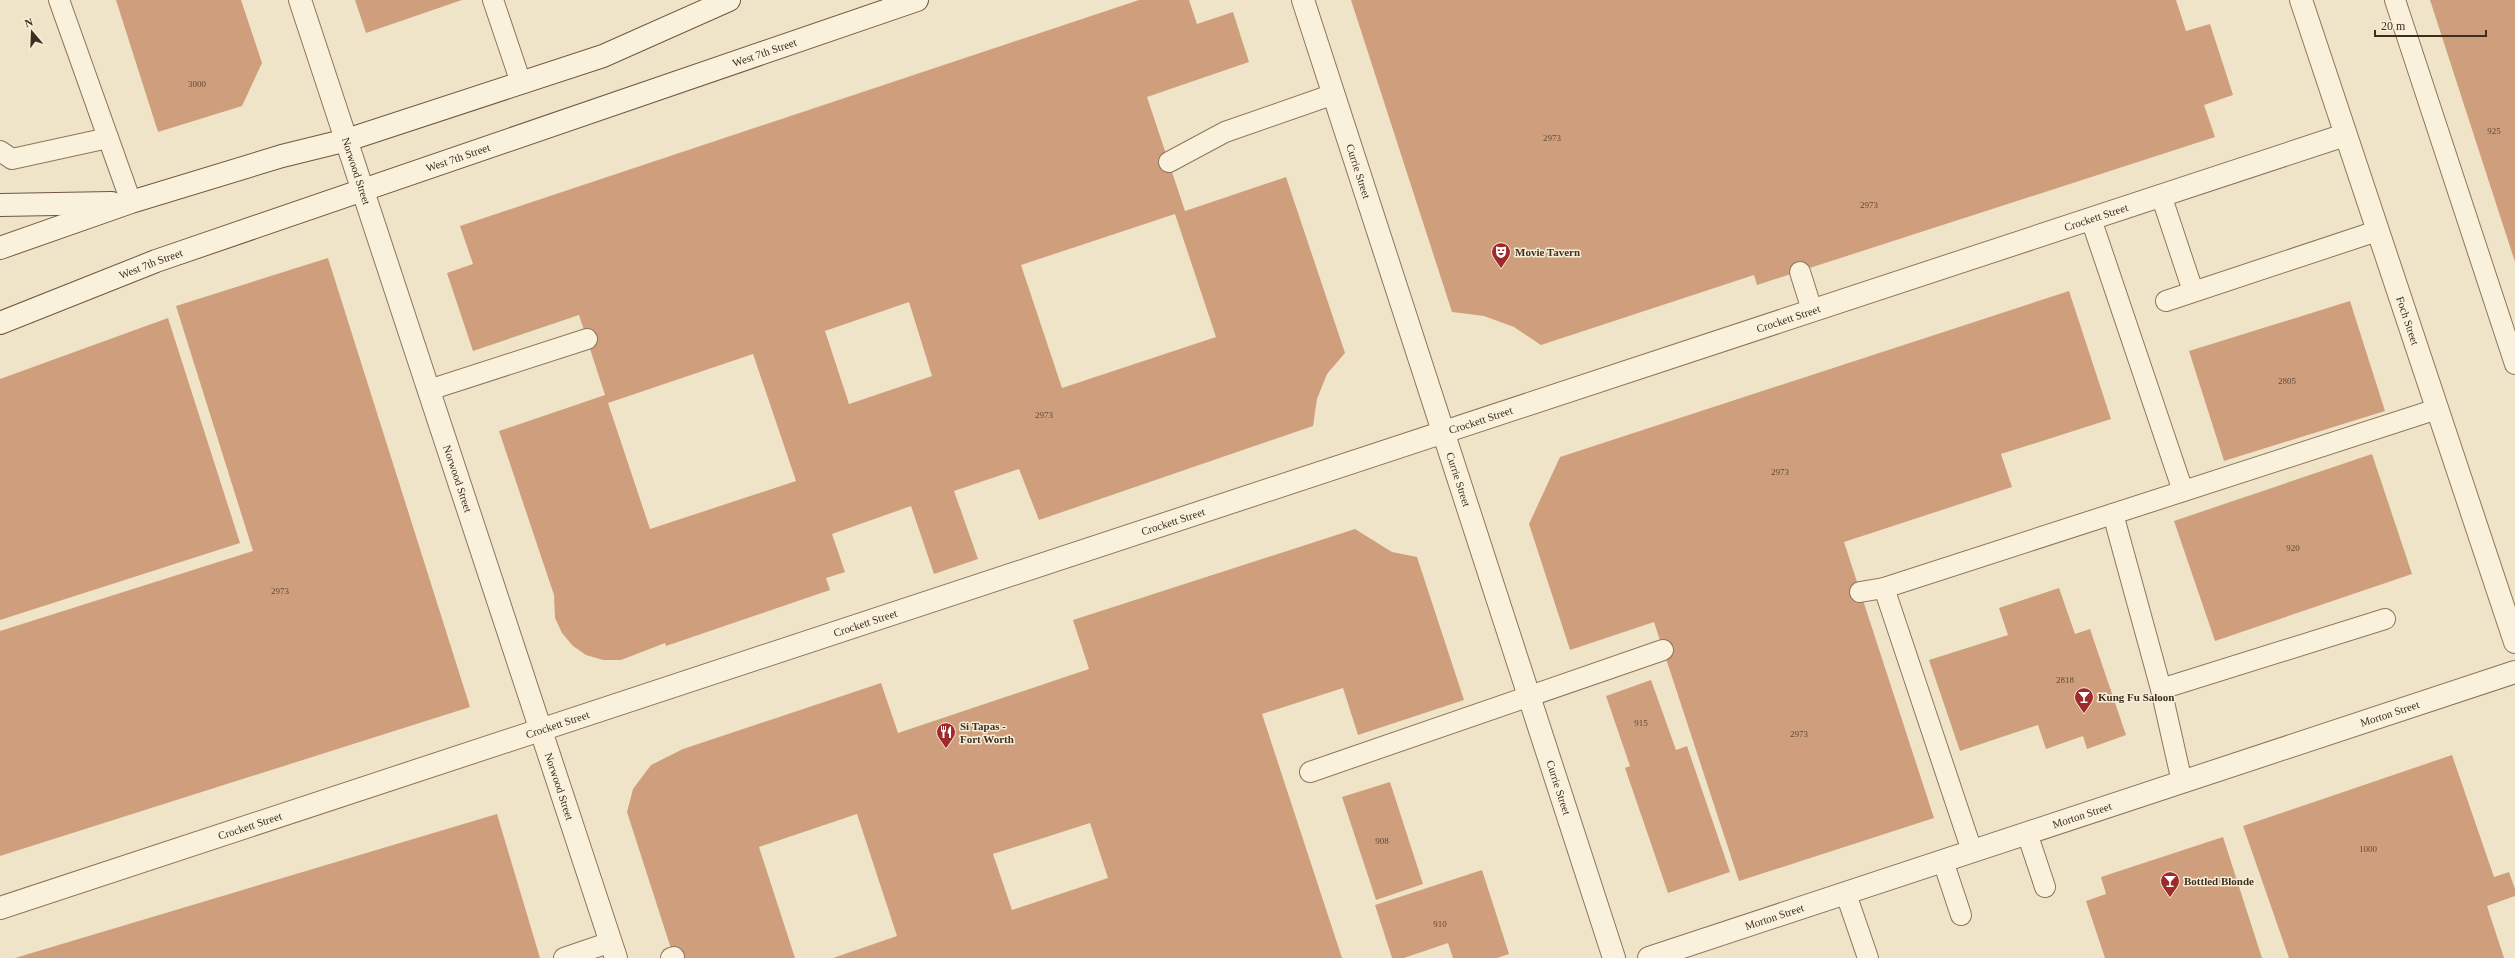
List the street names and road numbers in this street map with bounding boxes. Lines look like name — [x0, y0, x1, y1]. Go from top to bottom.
street label: West 7th Street — [731, 36, 798, 69]
street label: Norwood Street — [340, 136, 373, 206]
street label: West 7th Street — [424, 141, 492, 174]
street label: Currie Street — [1344, 142, 1373, 200]
street label: Crockett Street — [2063, 201, 2129, 233]
street label: West 7th Street — [117, 246, 184, 281]
street label: Foch Street — [2394, 295, 2422, 346]
street label: Crockett Street — [1755, 302, 1822, 335]
street label: Crockett Street — [1447, 404, 1514, 436]
street label: Norwood Street — [441, 444, 475, 514]
street label: Currie Street — [1444, 451, 1473, 508]
street label: Crockett Street — [1140, 505, 1206, 537]
street label: Crockett Street — [832, 607, 899, 639]
street label: Morton Street — [2359, 698, 2421, 729]
street label: Crockett Street — [524, 708, 591, 740]
street label: Norwood Street — [543, 751, 576, 821]
street label: Currie Street — [1544, 759, 1573, 816]
street label: Morton Street — [2051, 800, 2113, 830]
street label: Crockett Street — [216, 810, 283, 842]
street label: Morton Street — [1743, 901, 1805, 932]

